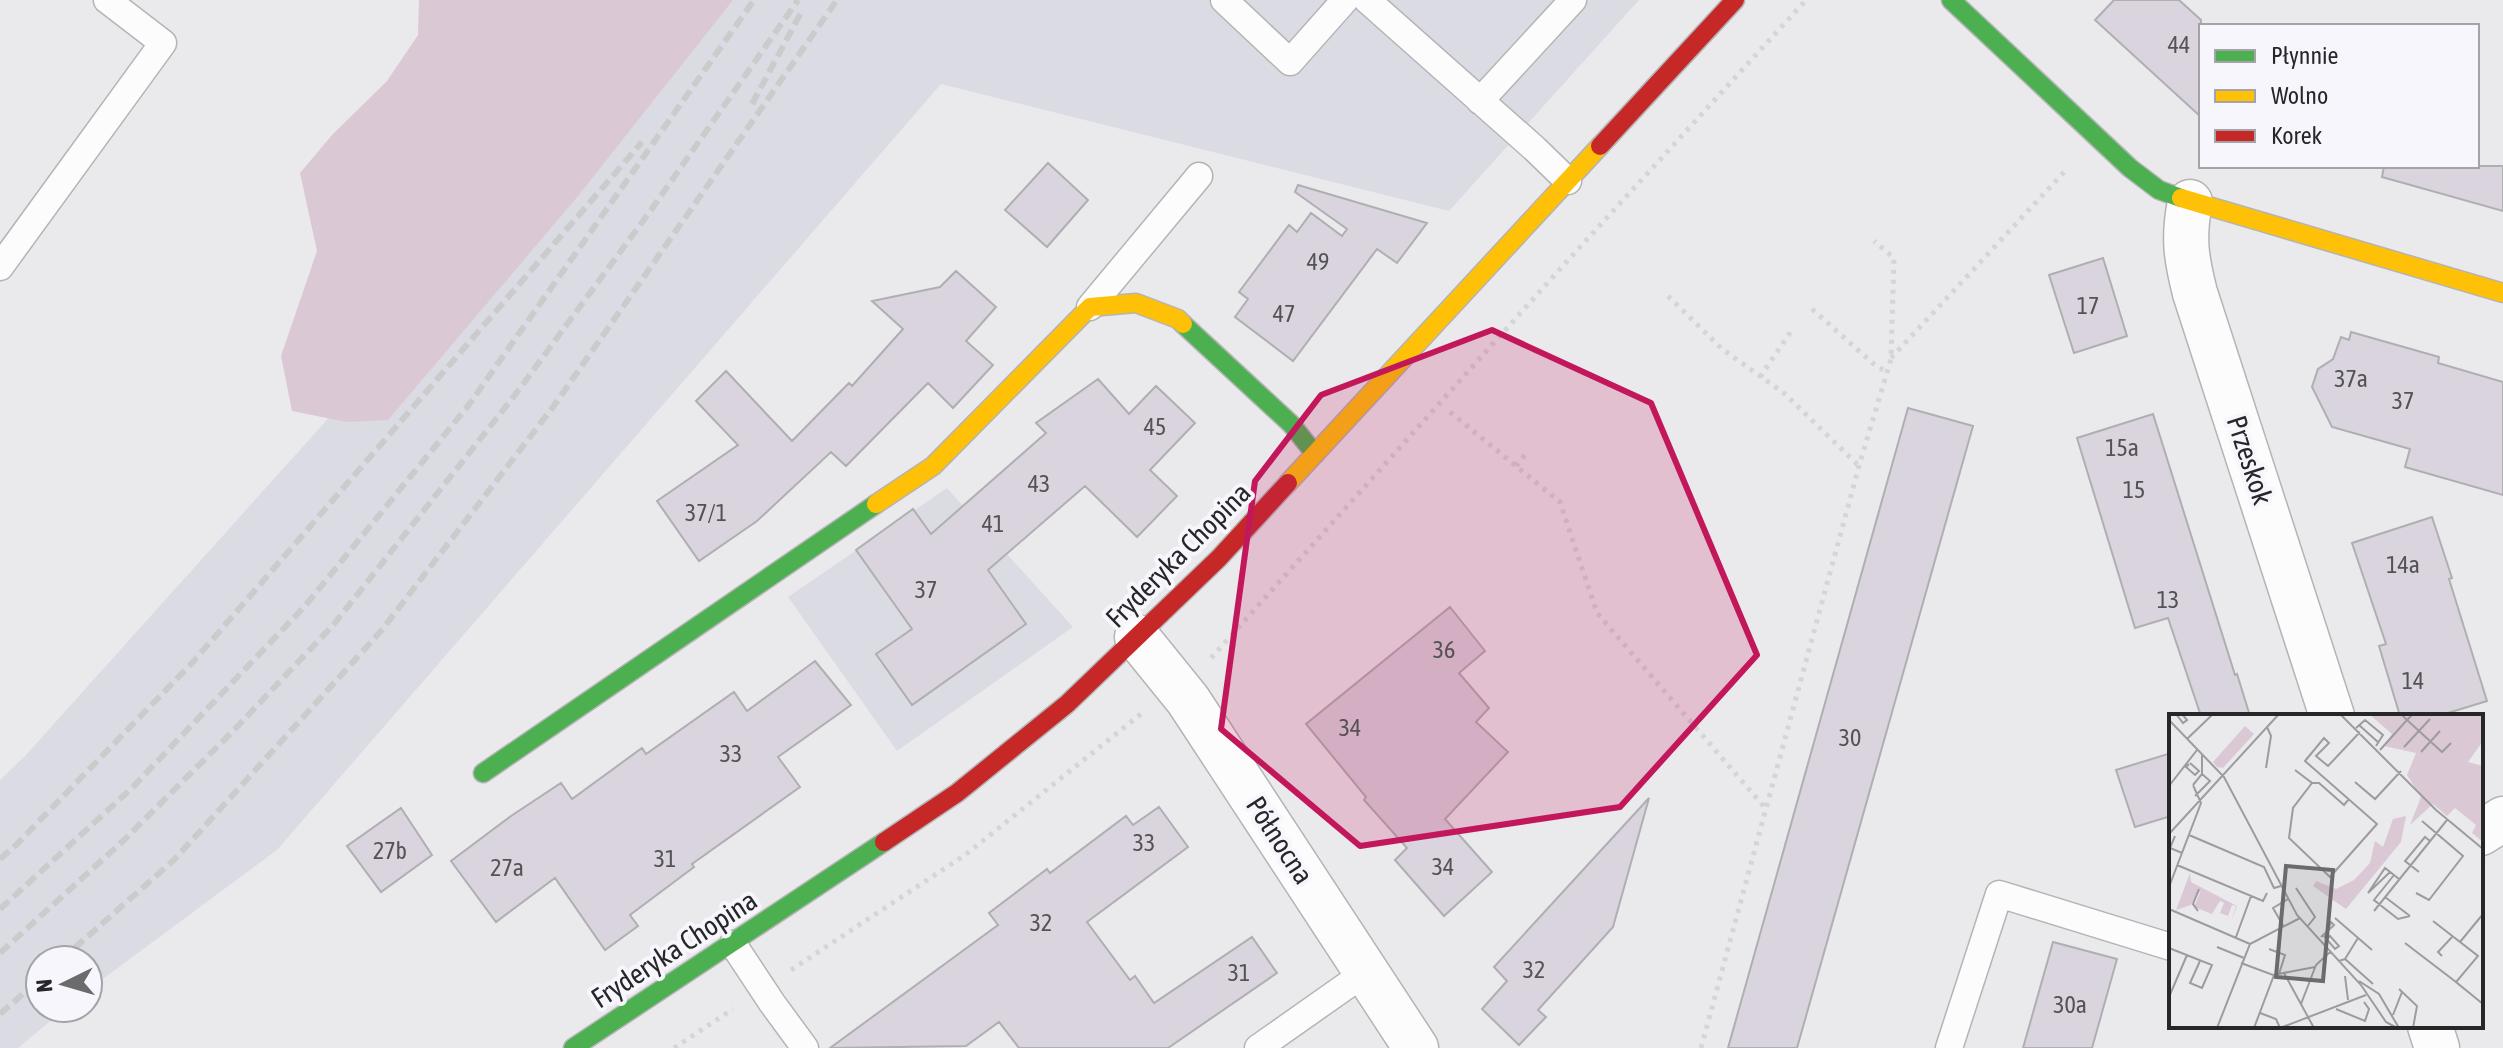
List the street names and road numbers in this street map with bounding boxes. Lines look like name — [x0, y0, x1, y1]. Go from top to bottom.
street label: Przeskok — [2221, 411, 2279, 509]
street label: Fryderyka Chopina — [1099, 476, 1257, 634]
street label: Północna — [1240, 790, 1320, 890]
street label: Fryderyka Chopina — [585, 884, 763, 1014]

